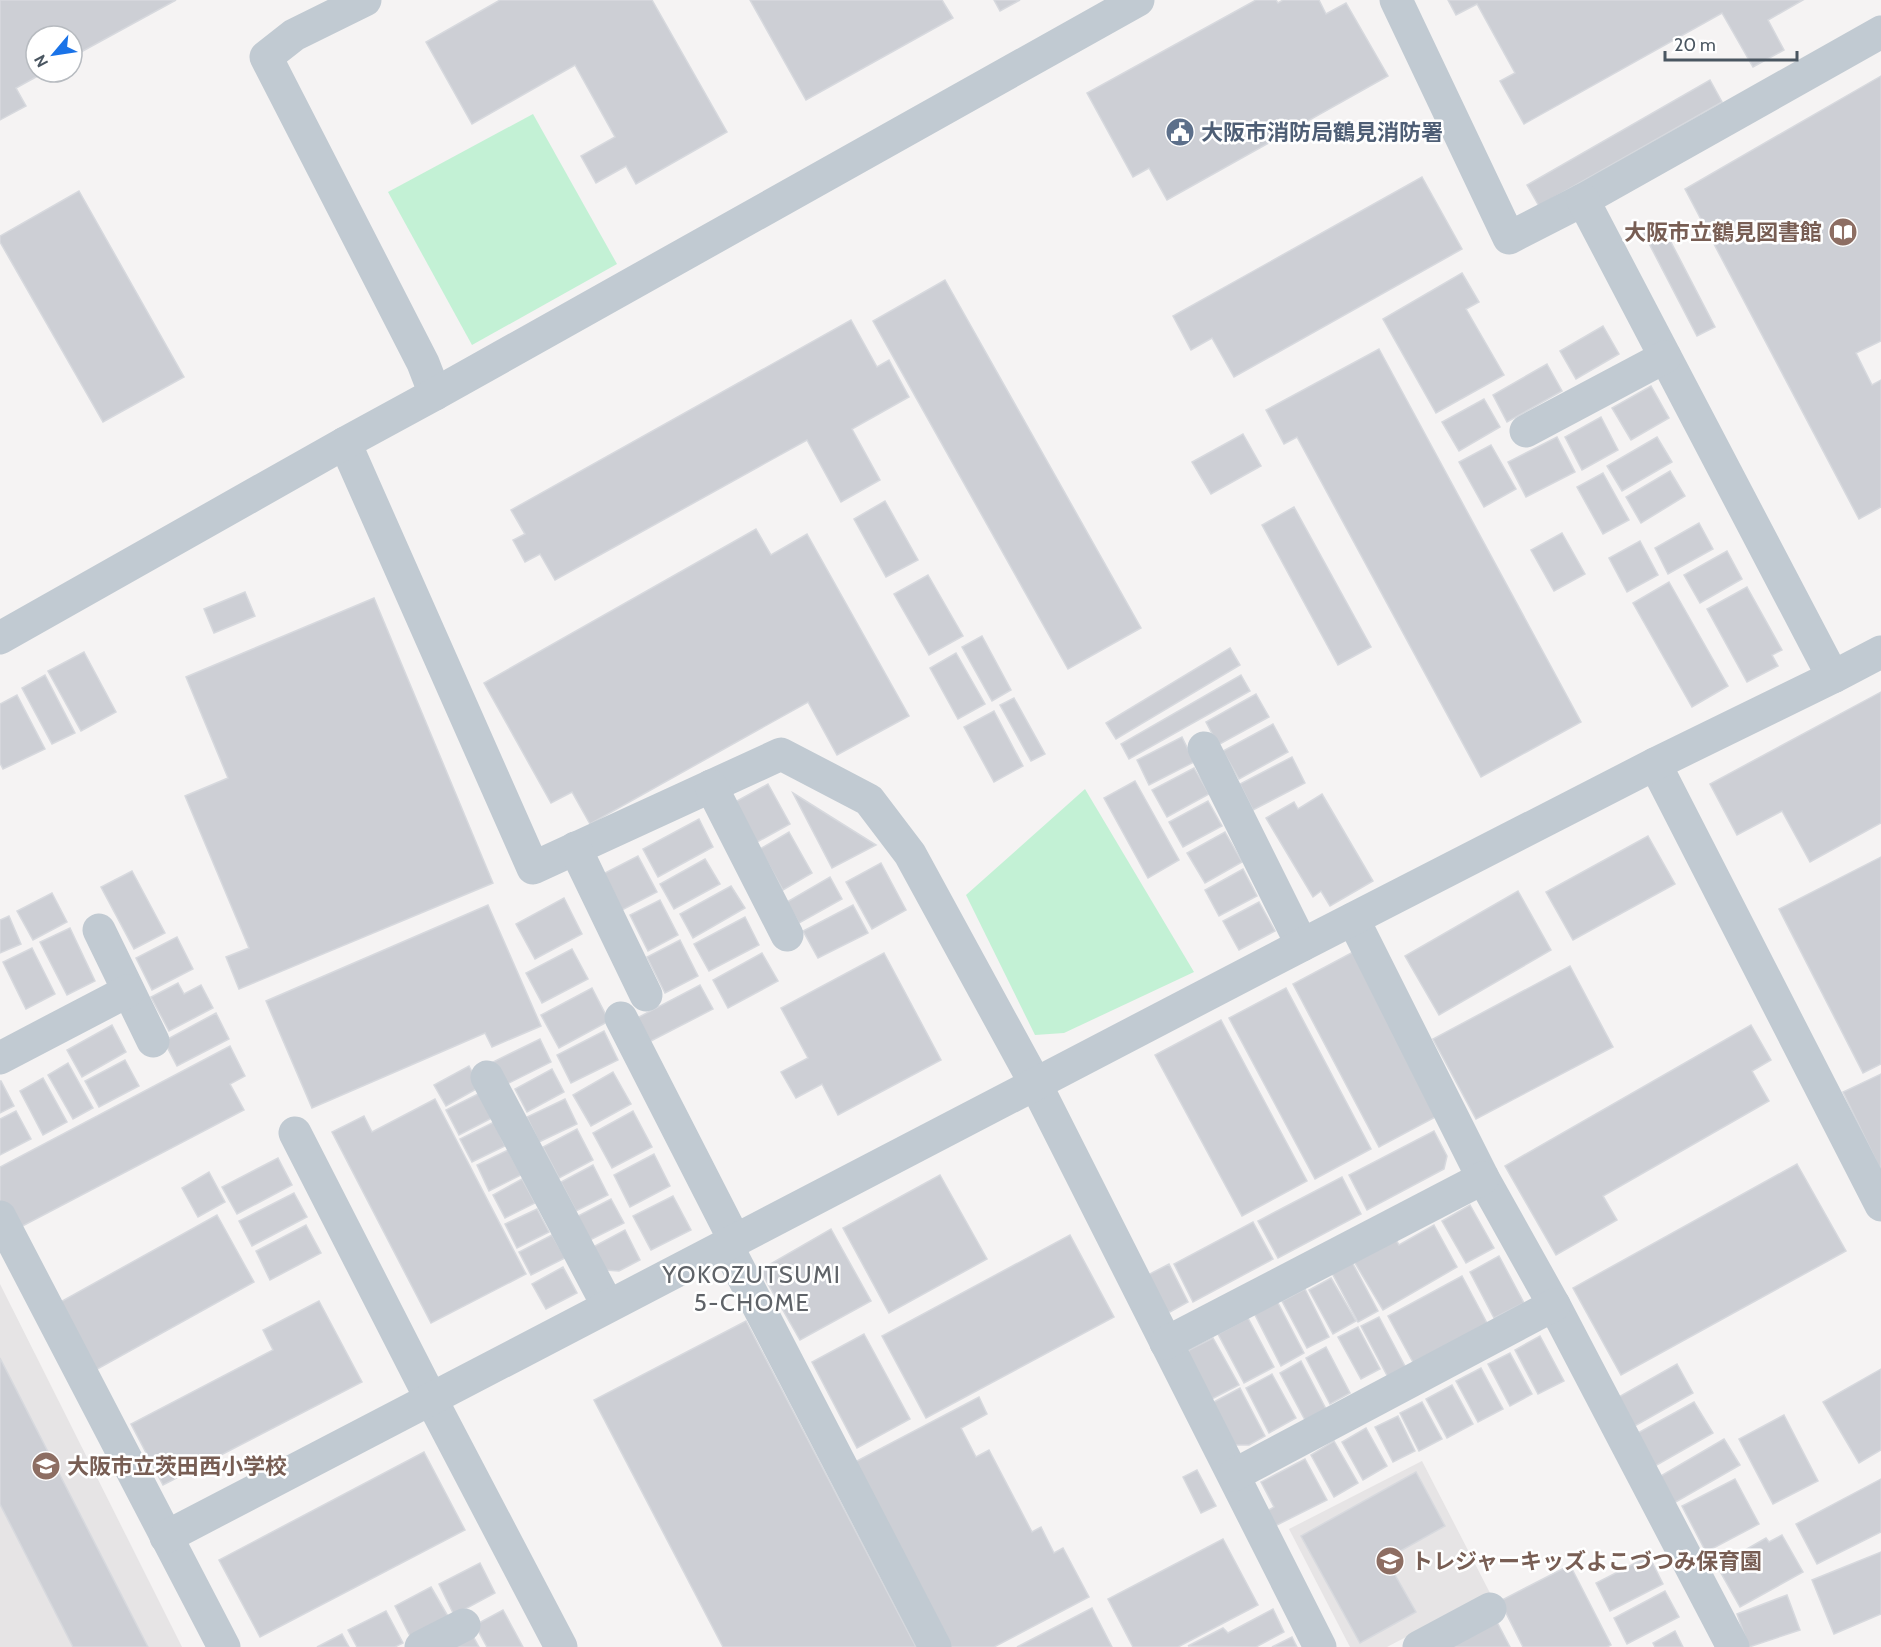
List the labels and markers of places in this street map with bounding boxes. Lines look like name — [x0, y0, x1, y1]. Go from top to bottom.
public building icon: 大阪市消防局鶴見消防署 — [1164, 116, 1196, 148]
place label: 大阪市消防局鶴見消防署 — [1201, 119, 1443, 146]
library icon: 大阪市立鶴見図書館 — [1827, 216, 1859, 248]
place label: 大阪市立鶴見図書館 — [1624, 219, 1822, 246]
school or university icon: 大阪市立茨田西小学校 — [30, 1450, 62, 1482]
place label: 大阪市立茨田西小学校 — [67, 1453, 287, 1480]
school or university icon: トレジャーキッズよこづつみ保育園 — [1374, 1545, 1406, 1577]
place label: トレジャーキッズよこづつみ保育園 — [1411, 1548, 1762, 1575]

